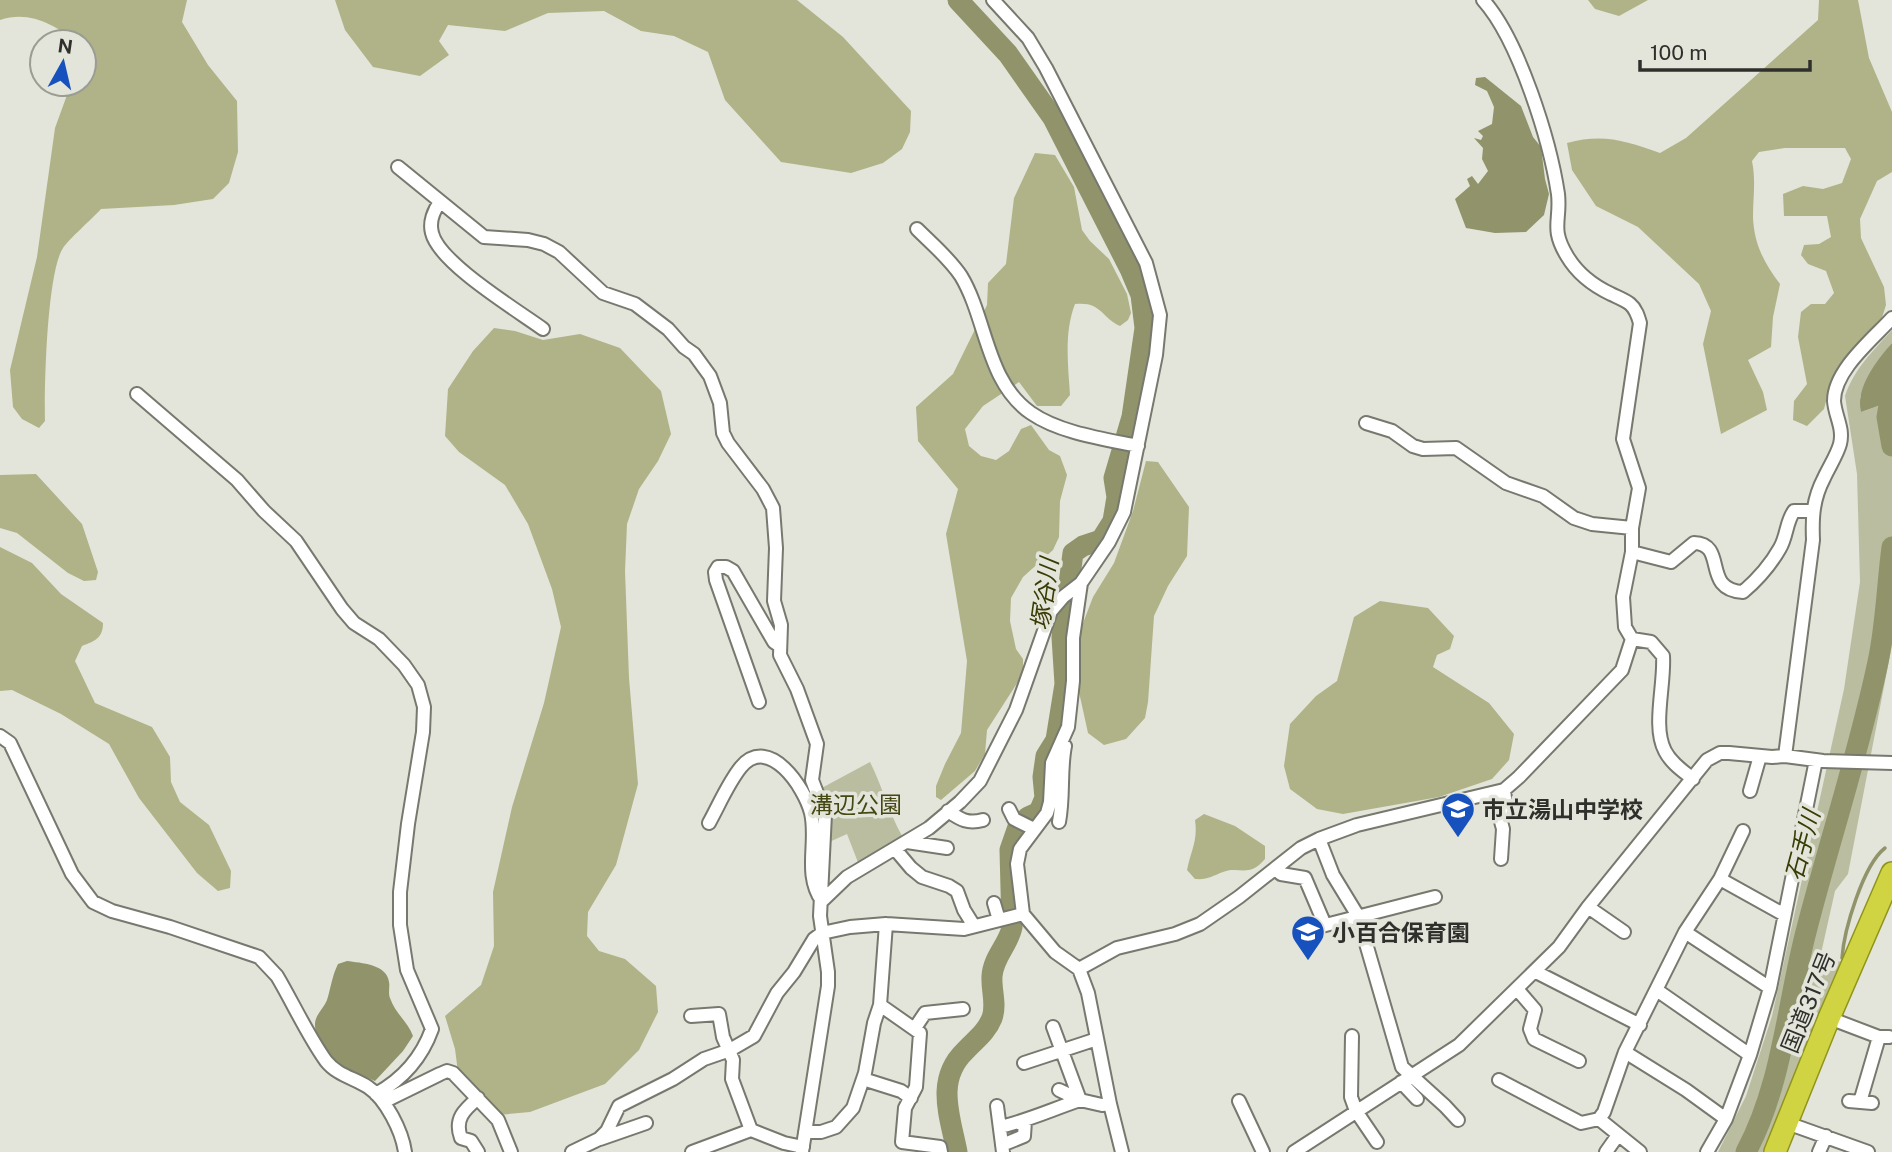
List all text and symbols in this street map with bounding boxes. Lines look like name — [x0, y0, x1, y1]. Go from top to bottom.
north arrow — [28, 28, 98, 98]
scale bar — [1640, 28, 1810, 72]
text: N — [56, 34, 74, 58]
text: 100 m — [1650, 40, 1707, 65]
water label: 塚谷川 — [1025, 553, 1063, 632]
school or university icon: 市立湯山中学校 — [1439, 790, 1477, 839]
park label: 溝辺公園 — [810, 791, 902, 818]
place label: 市立湯山中学校 — [1482, 796, 1643, 823]
water label: 石手川 — [1779, 804, 1826, 883]
school or university icon: 小百合保育園 — [1289, 913, 1327, 962]
place label: 小百合保育園 — [1332, 919, 1470, 946]
street label: 国道317号 — [1776, 947, 1840, 1057]

